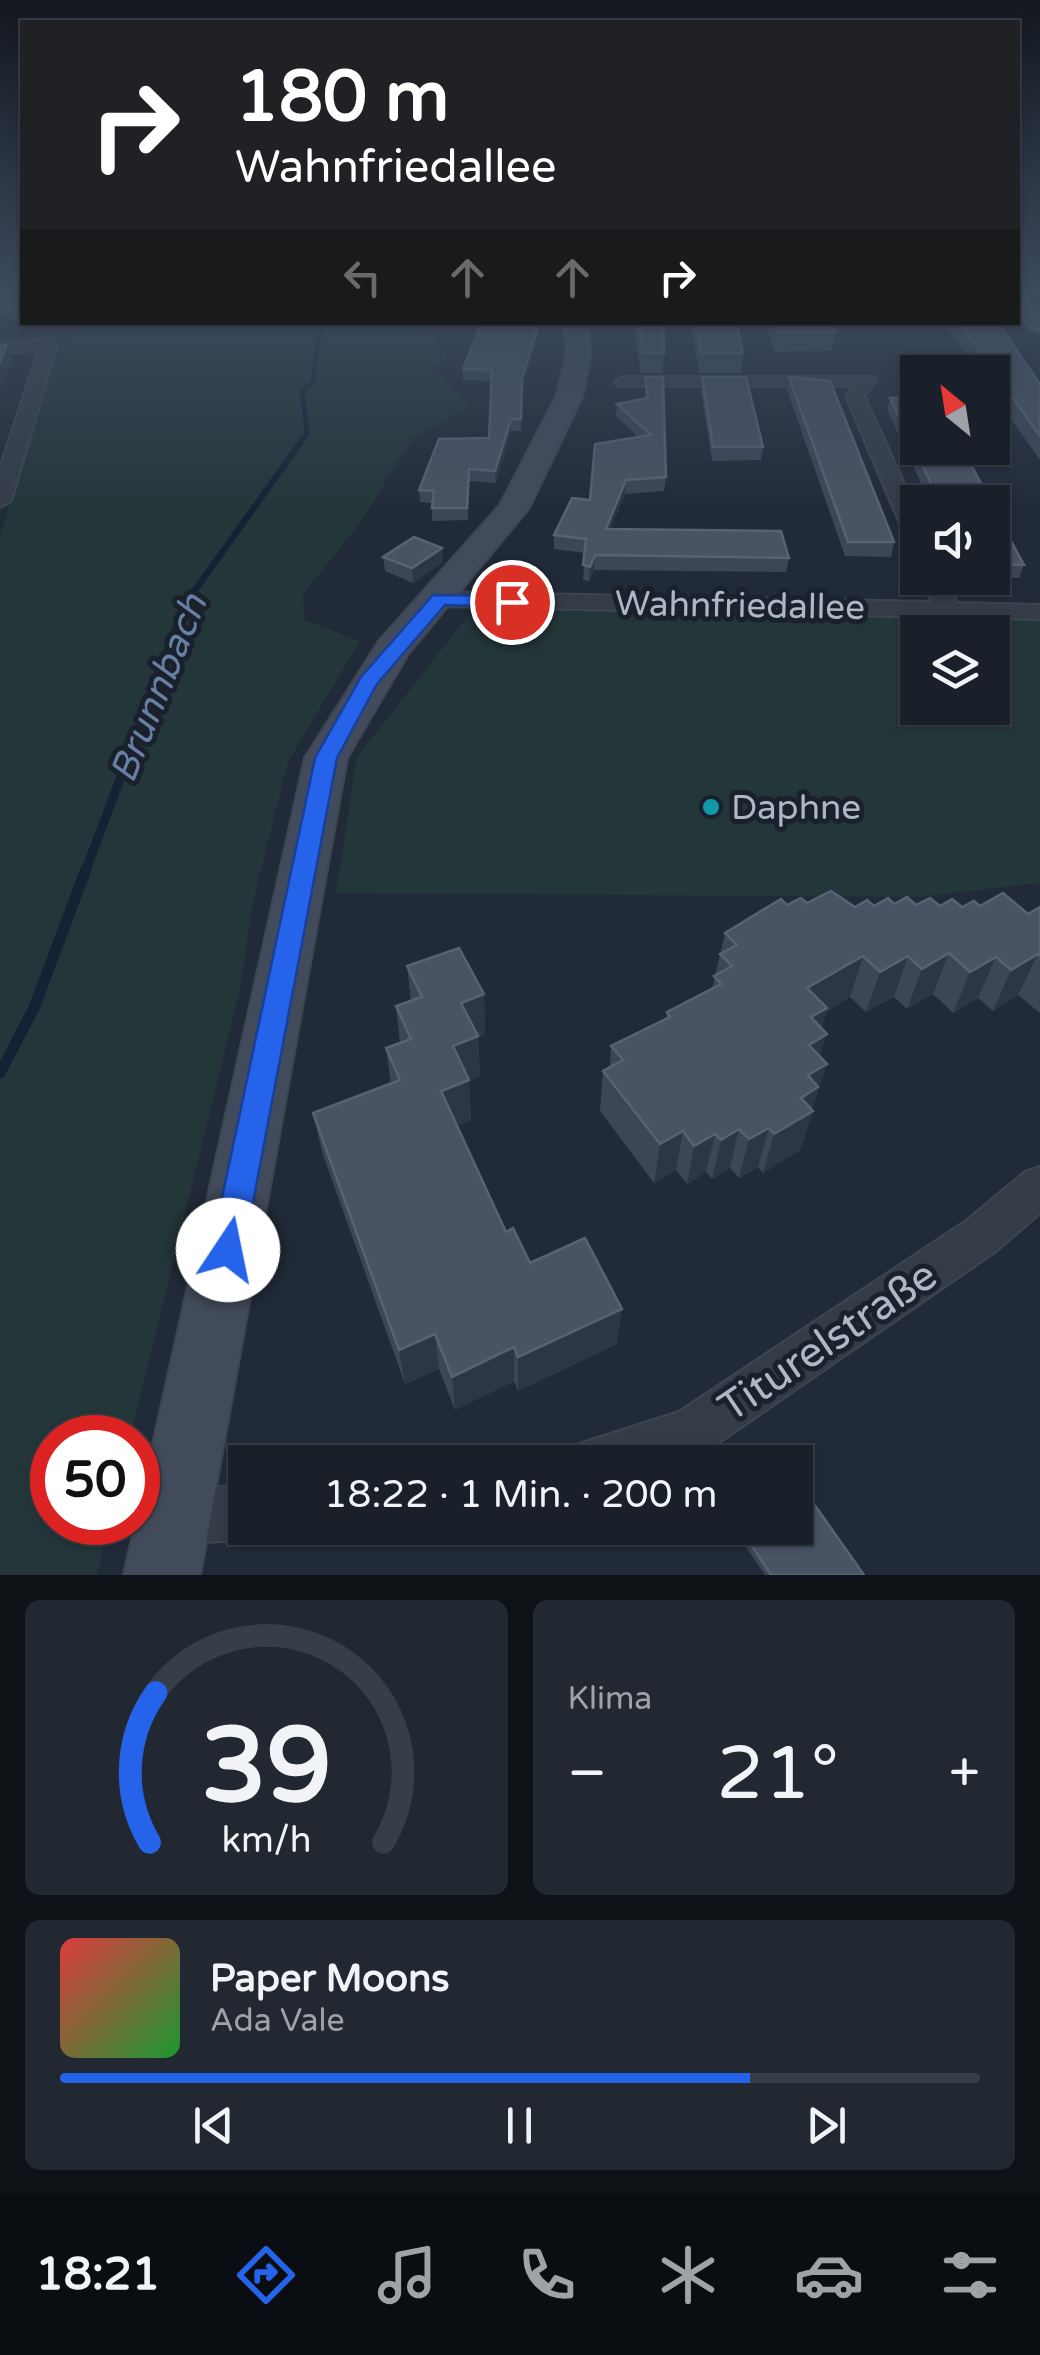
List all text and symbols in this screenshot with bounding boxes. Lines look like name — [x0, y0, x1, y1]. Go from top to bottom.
text: 180 m — [235, 56, 449, 140]
icon: right — [70, 60, 200, 190]
text: Wahnfriedallee — [235, 141, 556, 195]
icon: left — [335, 250, 390, 305]
icon: ahead — [440, 250, 495, 305]
icon: ahead — [545, 250, 600, 305]
icon: right — [650, 250, 705, 305]
north arrow — [900, 355, 1010, 465]
map controls — [900, 355, 1010, 725]
button: sound — [900, 485, 1010, 595]
pin — [470, 560, 555, 645]
icon: arrive — [485, 575, 540, 630]
street label: Wahnfriedallee — [615, 583, 865, 629]
water label: Brunnbach — [100, 587, 218, 789]
button: layers — [900, 615, 1010, 725]
place label: Daphne — [731, 787, 861, 829]
marker: Daphne — [700, 796, 722, 818]
position arrow — [176, 1198, 280, 1302]
street label: Titurelstraße — [709, 1250, 947, 1433]
speed limit sign: 50 — [30, 1415, 160, 1545]
text: 18:22 · 1 Min. · 200 m — [324, 1472, 717, 1518]
text: Klima — [568, 1680, 652, 1718]
text: 39 — [201, 1705, 332, 1830]
text: 21° — [717, 1729, 839, 1819]
text: − — [568, 1741, 607, 1807]
text: + — [949, 1741, 980, 1807]
text: km/h — [221, 1819, 311, 1862]
text: Paper Moons — [210, 1956, 450, 2002]
text: Ada Vale — [210, 2002, 345, 2040]
icon: previous — [186, 2098, 241, 2153]
icon: pause — [492, 2098, 547, 2153]
icon: next — [799, 2098, 854, 2153]
icon: directions — [231, 2240, 301, 2310]
icon: music — [372, 2240, 442, 2310]
icon: phone — [512, 2240, 582, 2310]
icon: climate — [653, 2240, 723, 2310]
icon: car — [794, 2240, 864, 2310]
icon: filters — [935, 2240, 1005, 2310]
text: 18:21 — [35, 2248, 160, 2302]

